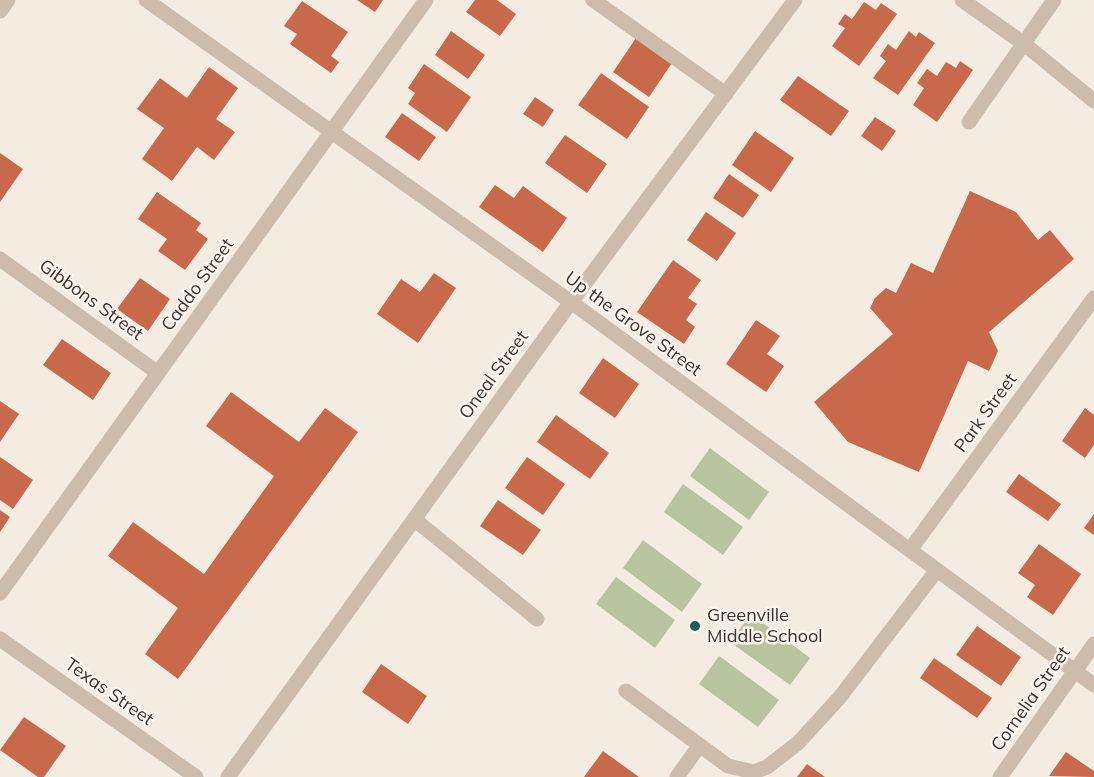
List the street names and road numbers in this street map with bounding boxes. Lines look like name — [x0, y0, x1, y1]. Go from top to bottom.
street label: Caddo Street — [157, 234, 239, 336]
street label: Gibbons Street — [35, 255, 147, 345]
street label: Up the Grove Street — [561, 267, 705, 381]
street label: Oneal Street — [455, 327, 533, 423]
street label: Park Street — [950, 369, 1022, 457]
street label: Cornelia Street — [987, 643, 1075, 755]
street label: Texas Street — [61, 654, 157, 730]

